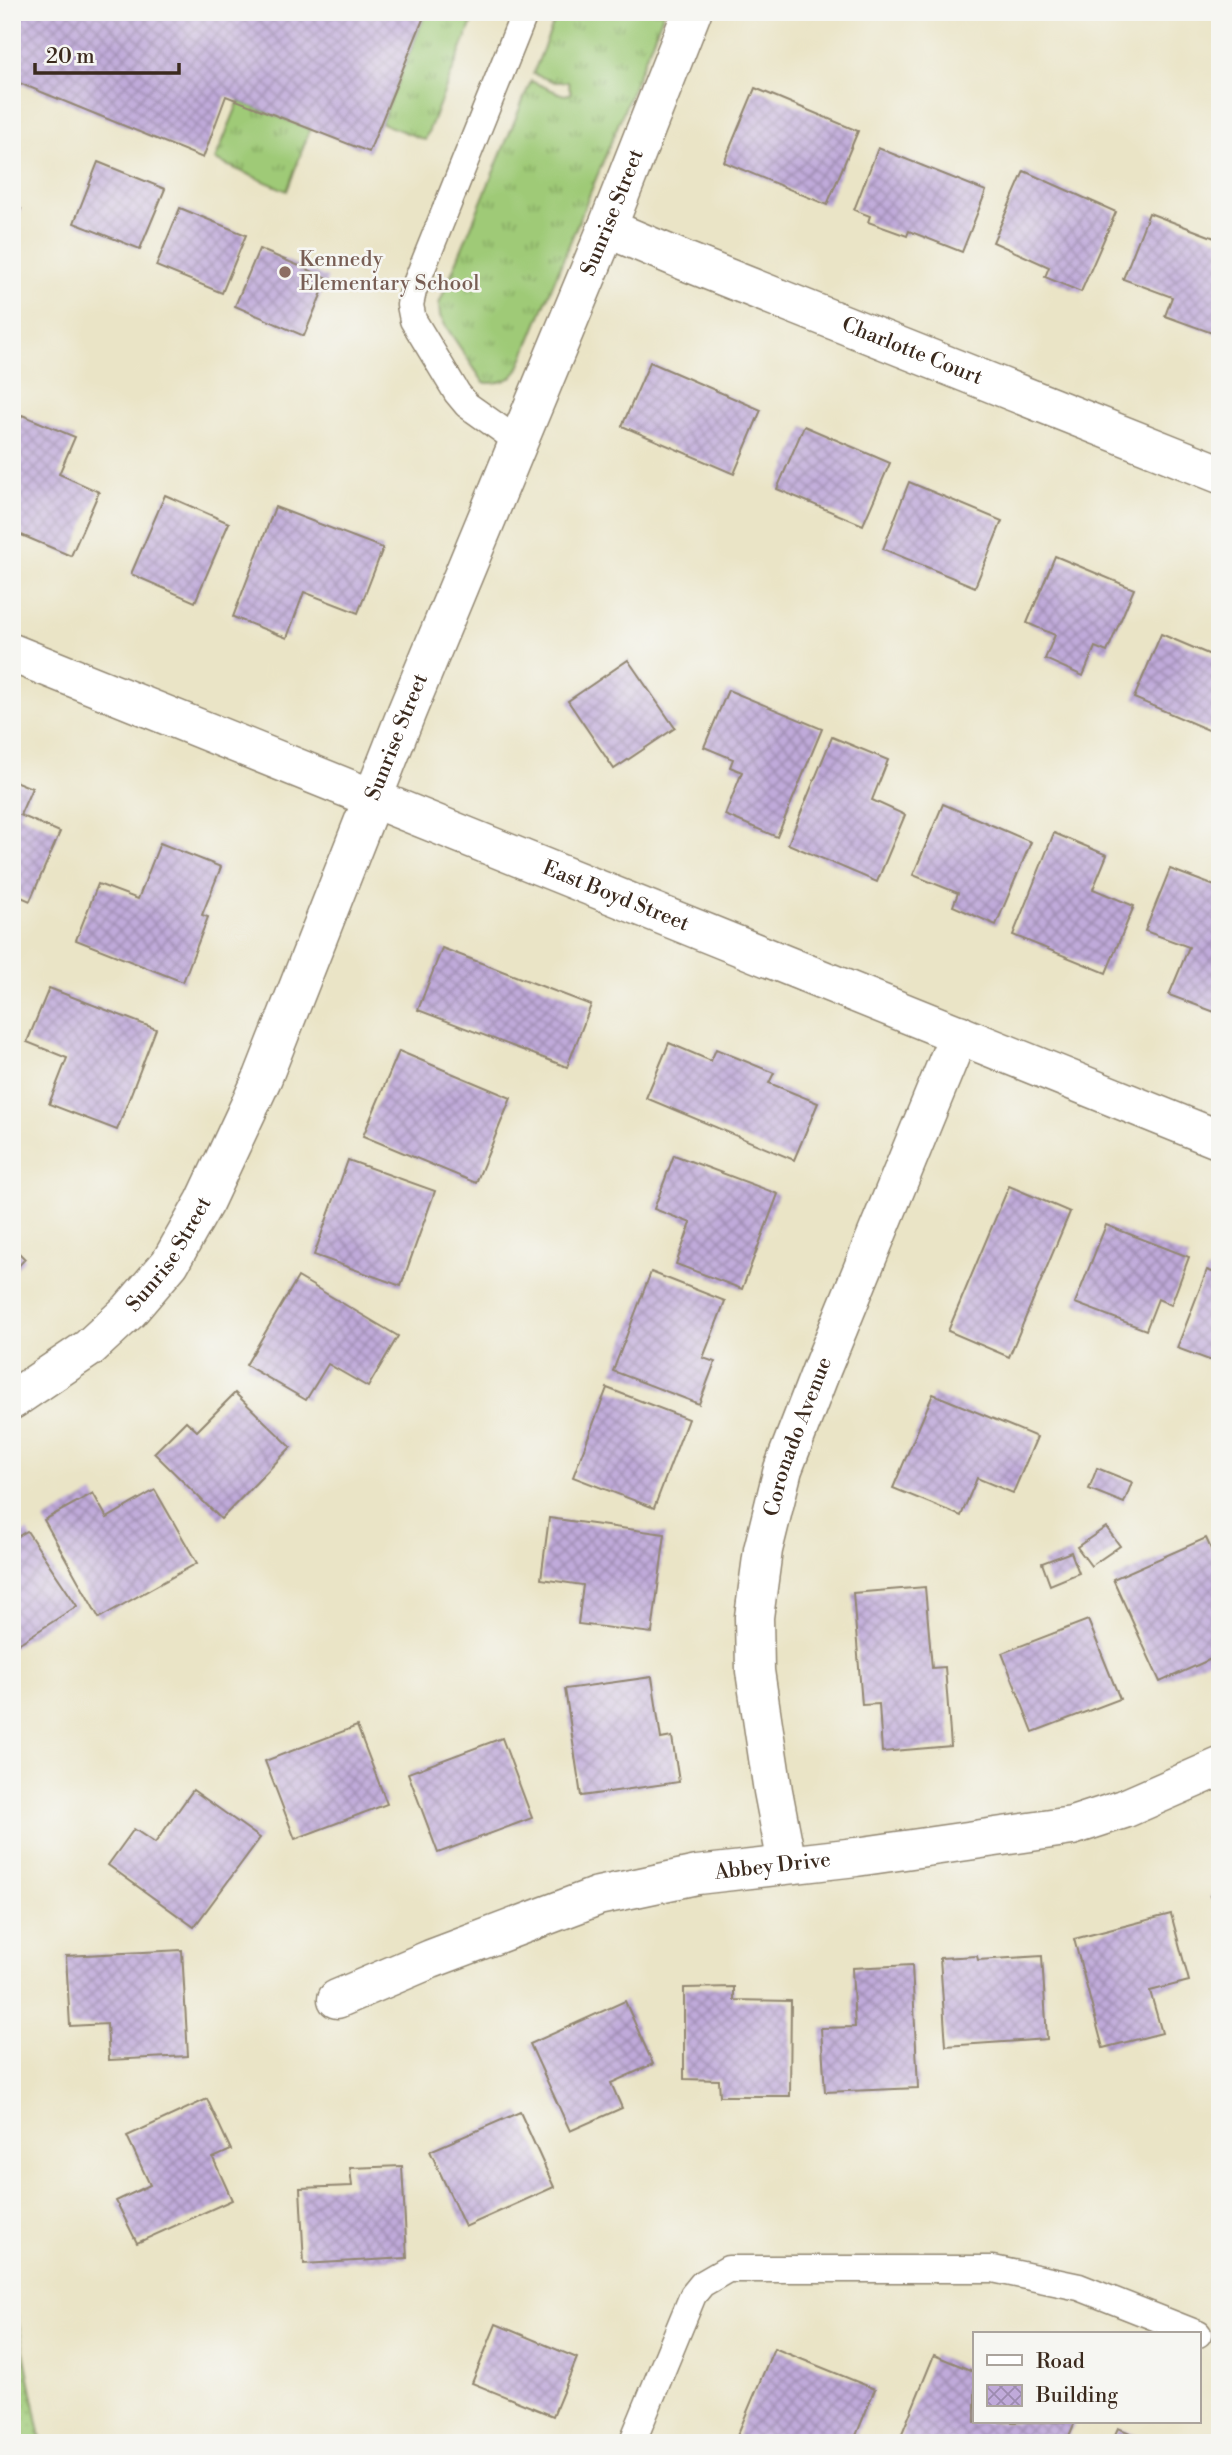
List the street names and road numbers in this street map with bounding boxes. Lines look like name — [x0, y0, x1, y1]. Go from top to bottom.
street label: Sunrise Street — [576, 145, 650, 280]
street label: Charlotte Court — [838, 312, 987, 391]
street label: Sunrise Street — [360, 669, 434, 804]
street label: East Boyd Street — [539, 855, 693, 938]
street label: Sunrise Street — [121, 1192, 218, 1318]
street label: Coronado Avenue — [759, 1353, 838, 1519]
street label: Abbey Drive — [712, 1847, 832, 1886]

